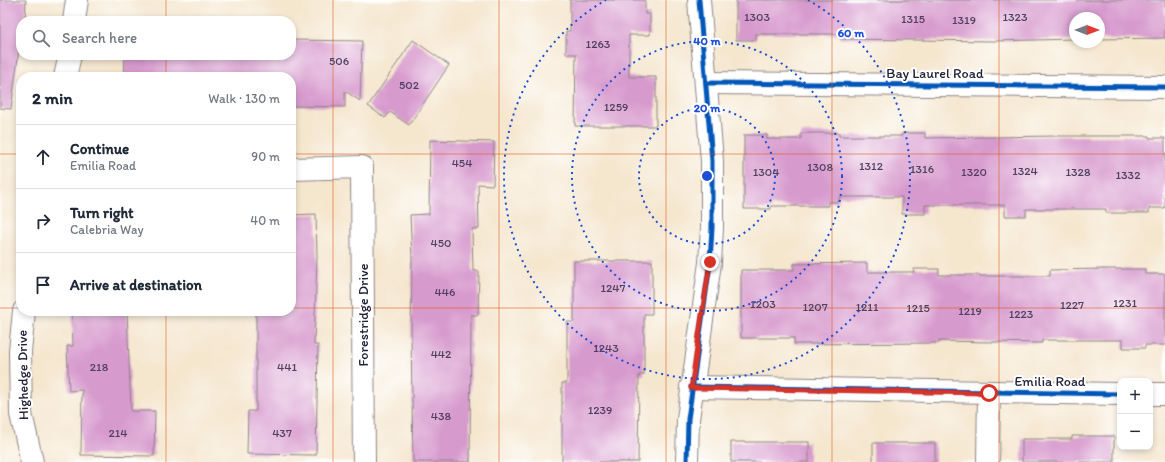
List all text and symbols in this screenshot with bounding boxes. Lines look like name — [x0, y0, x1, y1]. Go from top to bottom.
house number: 1303 — [744, 10, 770, 24]
house number: 1323 — [1003, 10, 1028, 24]
house number: 1315 — [901, 12, 925, 26]
north arrow — [1069, 12, 1105, 48]
house number: 1319 — [952, 13, 976, 27]
search box — [16, 16, 296, 60]
text: 60 m — [838, 26, 865, 40]
icon: search — [30, 27, 52, 49]
text: Search here — [62, 29, 137, 47]
text: 40 m — [693, 34, 722, 48]
house number: 1263 — [586, 37, 611, 51]
house number: 506 — [329, 54, 349, 68]
street label: Bay Laurel Road — [886, 65, 984, 82]
house number: 502 — [399, 78, 420, 92]
text: 2 min — [32, 88, 72, 108]
text: Walk · 130 m — [208, 91, 280, 106]
house number: 1259 — [604, 100, 628, 114]
text: 20 m — [694, 101, 721, 115]
text: Continue — [70, 140, 129, 158]
icon: ahead — [32, 146, 54, 168]
text: 90 m — [251, 149, 280, 164]
house number: 454 — [452, 156, 472, 170]
text: Emilia Road — [70, 158, 136, 173]
house number: 1312 — [859, 159, 884, 173]
house number: 1308 — [807, 160, 833, 174]
house number: 1316 — [910, 162, 934, 176]
house number: 1324 — [1012, 164, 1038, 178]
house number: 1304 — [753, 165, 779, 179]
house number: 1320 — [961, 165, 987, 179]
house number: 1328 — [1066, 165, 1091, 179]
house number: 1332 — [1116, 168, 1141, 182]
centre of rings — [700, 169, 714, 183]
text: Turn right — [70, 204, 134, 222]
icon: right — [32, 210, 54, 232]
text: 40 m — [250, 213, 280, 228]
text: Calebria Way — [70, 222, 144, 237]
house number: 450 — [431, 236, 451, 250]
route end — [701, 253, 719, 271]
street label: Forestridge Drive — [355, 263, 372, 366]
icon: arrive — [32, 274, 54, 296]
text: Arrive at destination — [70, 276, 202, 294]
house number: 1247 — [600, 281, 626, 295]
house number: 446 — [435, 285, 455, 299]
house number: 1231 — [1113, 296, 1137, 310]
house number: 1203 — [750, 297, 776, 311]
house number: 1227 — [1060, 298, 1084, 312]
house number: 1207 — [802, 300, 828, 314]
house number: 1211 — [855, 300, 879, 314]
house number: 1215 — [906, 301, 930, 315]
house number: 1219 — [958, 304, 982, 318]
house number: 1223 — [1009, 307, 1034, 321]
street label: Highedge Drive — [14, 329, 32, 420]
house number: 1243 — [593, 341, 619, 355]
house number: 442 — [431, 347, 452, 361]
house number: 218 — [90, 360, 109, 374]
house number: 441 — [277, 360, 297, 374]
street label: Emilia Road — [1014, 373, 1086, 390]
map controls — [1117, 378, 1153, 450]
button: + — [1117, 378, 1153, 414]
route start — [980, 384, 998, 402]
house number: 1239 — [588, 403, 612, 417]
house number: 438 — [431, 409, 452, 423]
button: − — [1117, 414, 1153, 450]
house number: 214 — [108, 426, 128, 440]
house number: 437 — [272, 426, 292, 440]

